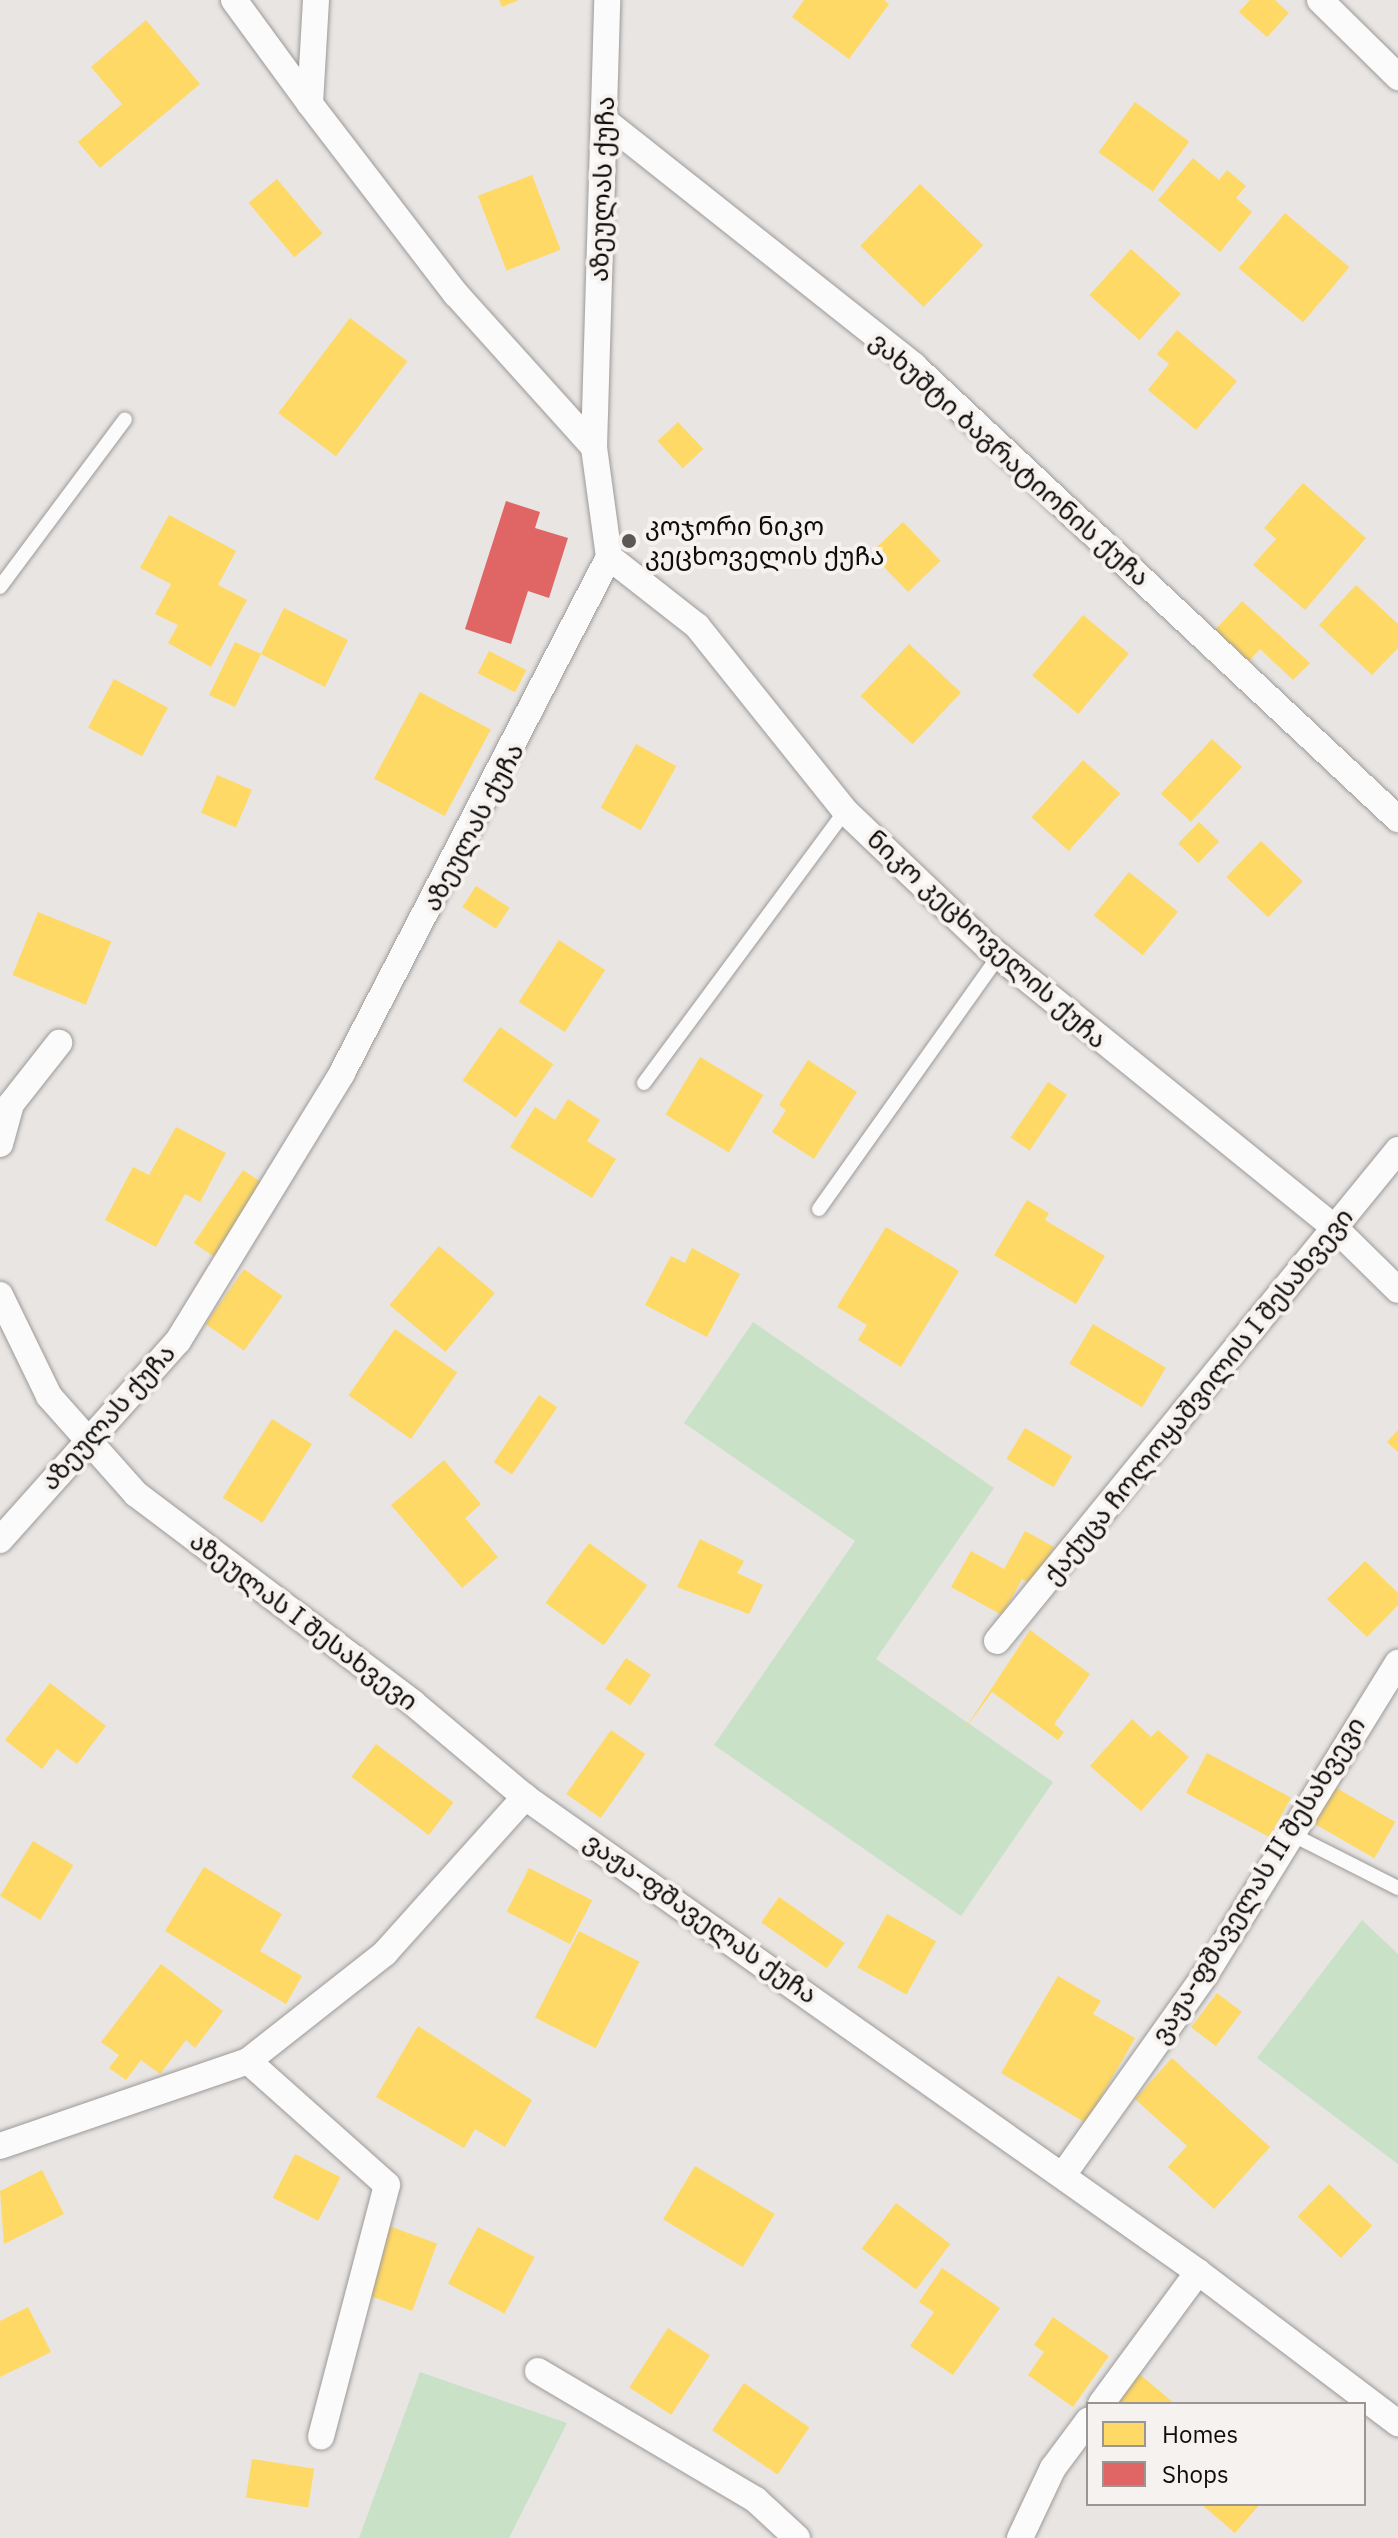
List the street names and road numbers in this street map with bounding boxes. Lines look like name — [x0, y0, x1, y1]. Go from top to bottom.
street label: აზეულას ქუჩა — [583, 96, 621, 282]
street label: ვახუშტი ბაგრატიონის ქუჩა — [864, 325, 1156, 593]
street label: აზეულას ქუჩა — [416, 738, 530, 916]
street label: ნიკო კეცხოველის ქუჩა — [861, 823, 1113, 1055]
street label: ქაქუცა ჩოლოყაშვილის I შესახვევი — [1036, 1202, 1360, 1590]
street label: აზეულას ქუჩა — [34, 1338, 182, 1496]
street label: აზეულას I შესახვევი — [184, 1525, 424, 1717]
street label: ვაჟა-ფშაველას II შესახვევი — [1144, 1711, 1372, 2049]
street label: ვაჟა-ფშაველას ქუჩა — [579, 1826, 823, 2010]

